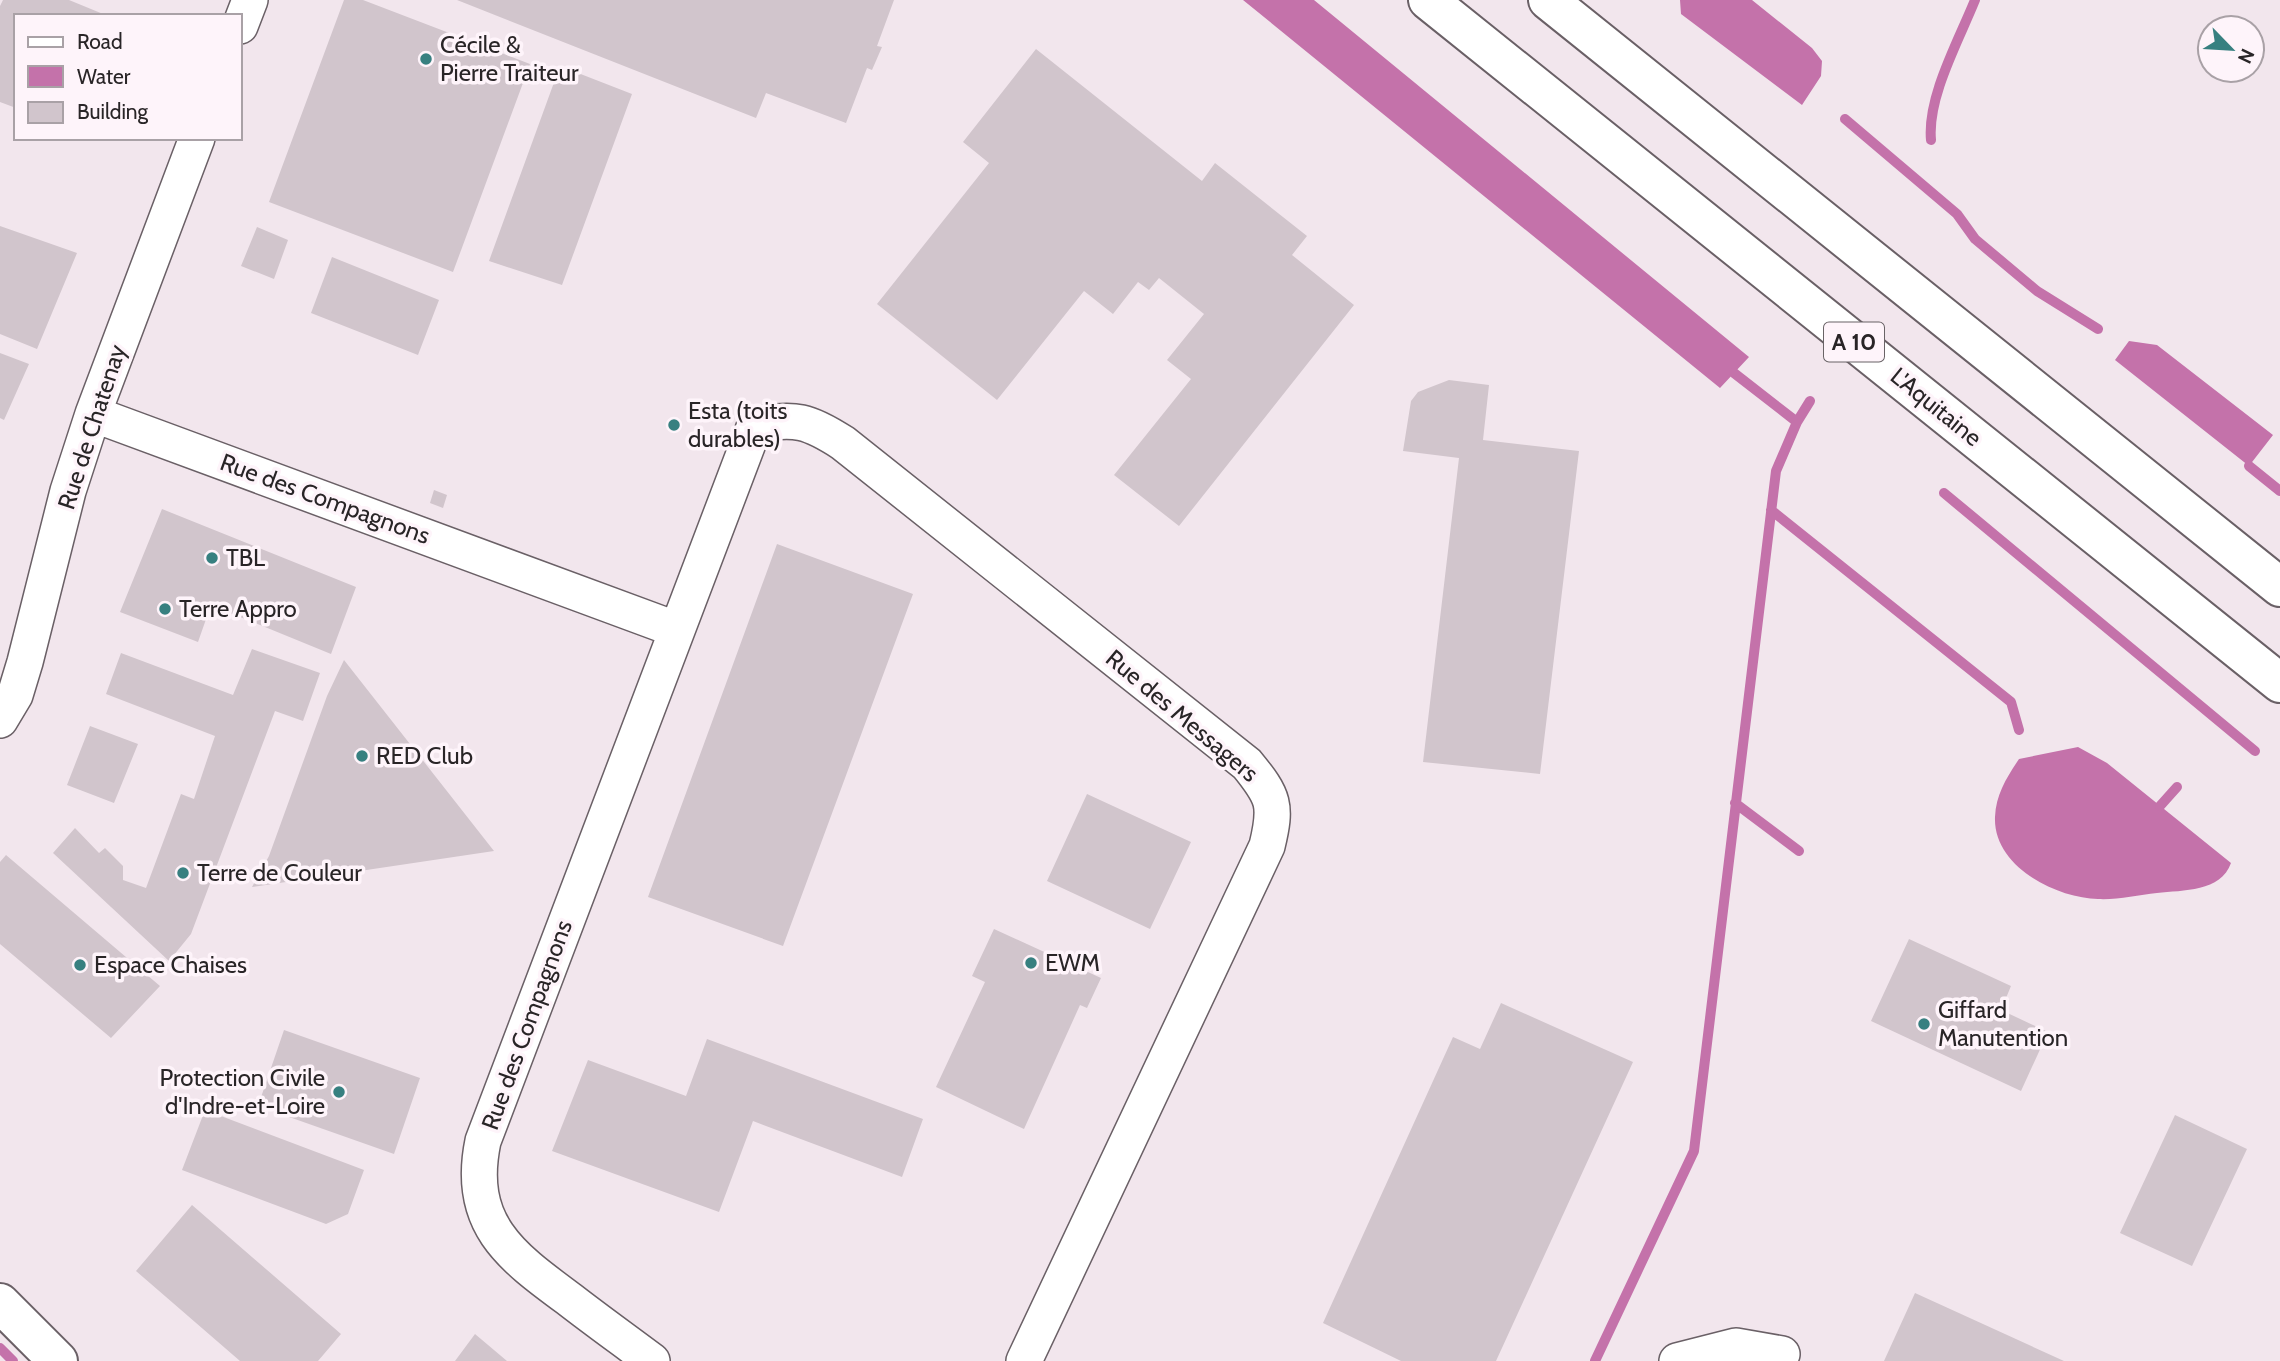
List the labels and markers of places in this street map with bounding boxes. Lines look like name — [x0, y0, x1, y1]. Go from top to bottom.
place label: Cécile & Pierre Traiteur — [440, 30, 579, 87]
marker: Cécile & Pierre Traiteur — [418, 51, 434, 67]
place label: Esta (toits durables) — [688, 396, 787, 453]
marker: Esta (toits durables) — [666, 417, 682, 433]
place label: TBL — [226, 543, 265, 572]
marker: TBL — [204, 550, 220, 566]
place label: Terre Appro — [179, 594, 297, 623]
marker: Terre Appro — [157, 601, 173, 617]
place label: RED Club — [376, 741, 473, 770]
marker: RED Club — [354, 748, 370, 764]
place label: Terre de Couleur — [197, 858, 362, 887]
marker: Terre de Couleur — [175, 865, 191, 881]
place label: EWM — [1045, 948, 1100, 977]
place label: Espace Chaises — [94, 950, 247, 979]
marker: EWM — [1023, 955, 1039, 971]
marker: Espace Chaises — [72, 957, 88, 973]
place label: Giffard Manutention — [1938, 995, 2068, 1052]
marker: Giffard Manutention — [1916, 1016, 1932, 1032]
place label: Protection Civile d'Indre-et-Loire — [159, 1063, 325, 1120]
marker: Protection Civile d'Indre-et-Loire — [331, 1084, 347, 1100]

